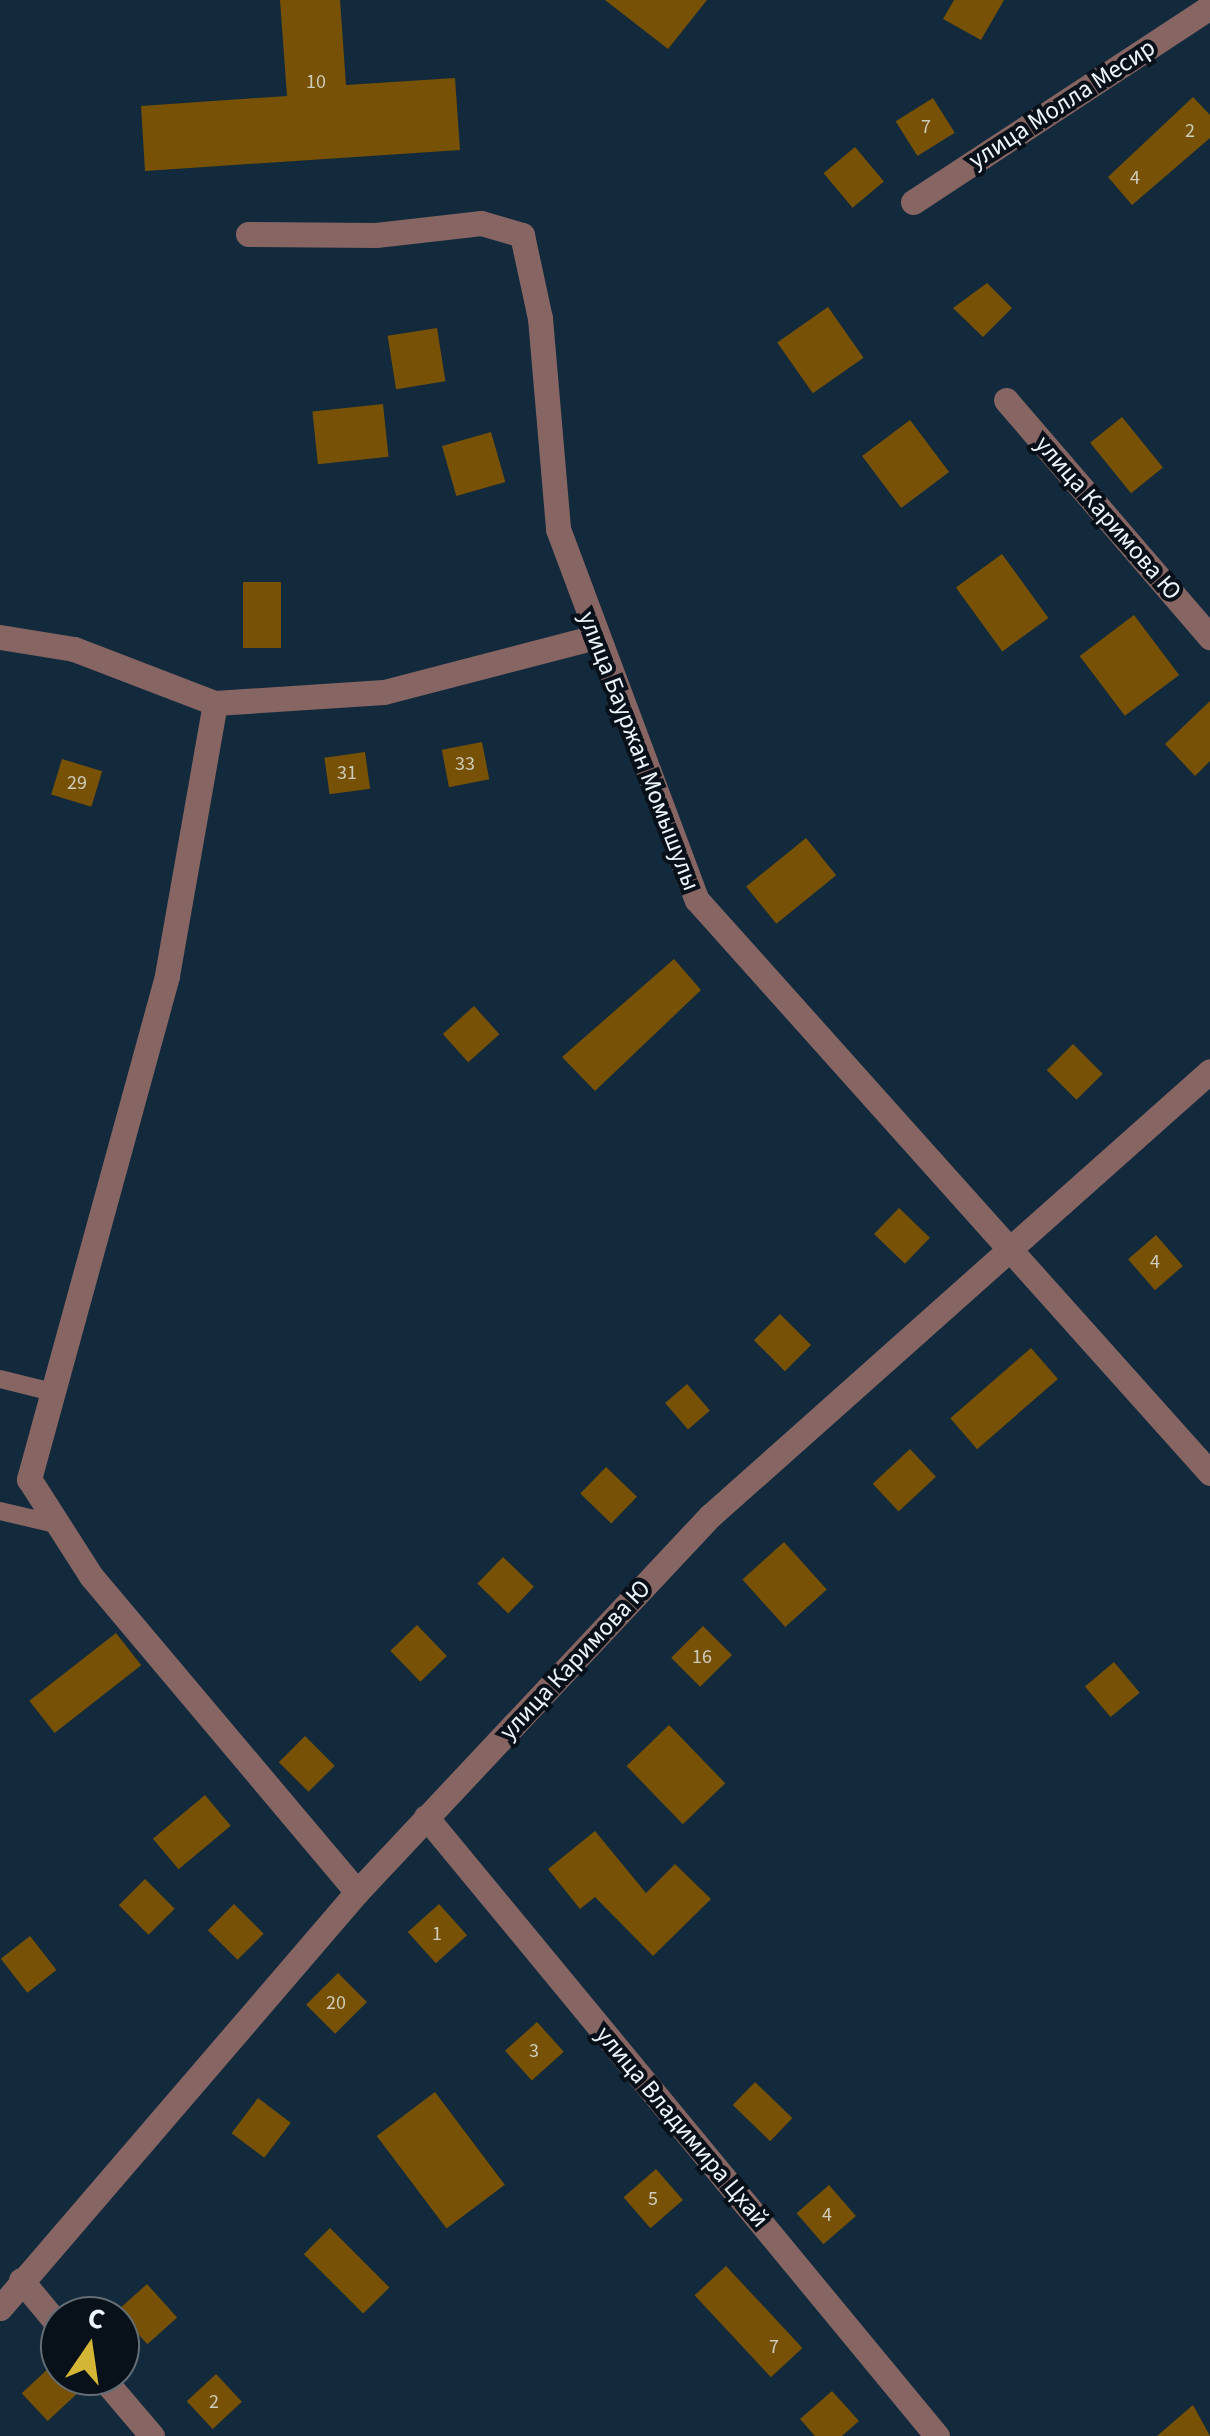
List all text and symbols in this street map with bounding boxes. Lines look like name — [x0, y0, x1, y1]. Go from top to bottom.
street label: улица Молла Месир — [963, 32, 1161, 176]
house number: 10 — [306, 70, 326, 94]
house number: 7 — [921, 115, 931, 139]
house number: 2 — [1185, 119, 1195, 143]
house number: 4 — [1130, 166, 1140, 190]
street label: улица Каримова Ю — [1028, 430, 1188, 606]
street label: улица Бауржан Момышулы — [572, 607, 706, 895]
house number: 33 — [455, 752, 475, 776]
house number: 31 — [337, 761, 357, 785]
house number: 29 — [67, 771, 87, 795]
house number: 4 — [1150, 1250, 1160, 1274]
street label: улица Каримова Ю — [493, 1574, 657, 1746]
house number: 16 — [692, 1645, 712, 1669]
house number: 1 — [432, 1922, 442, 1946]
house number: 20 — [326, 1991, 346, 2015]
street label: улица Владимира Цхай — [589, 2020, 775, 2234]
house number: 3 — [529, 2039, 539, 2063]
house number: 5 — [648, 2187, 658, 2211]
house number: 4 — [822, 2203, 832, 2227]
north arrow — [40, 2296, 140, 2396]
text: С — [84, 2297, 109, 2340]
house number: 7 — [769, 2335, 779, 2359]
house number: 2 — [209, 2390, 219, 2414]

